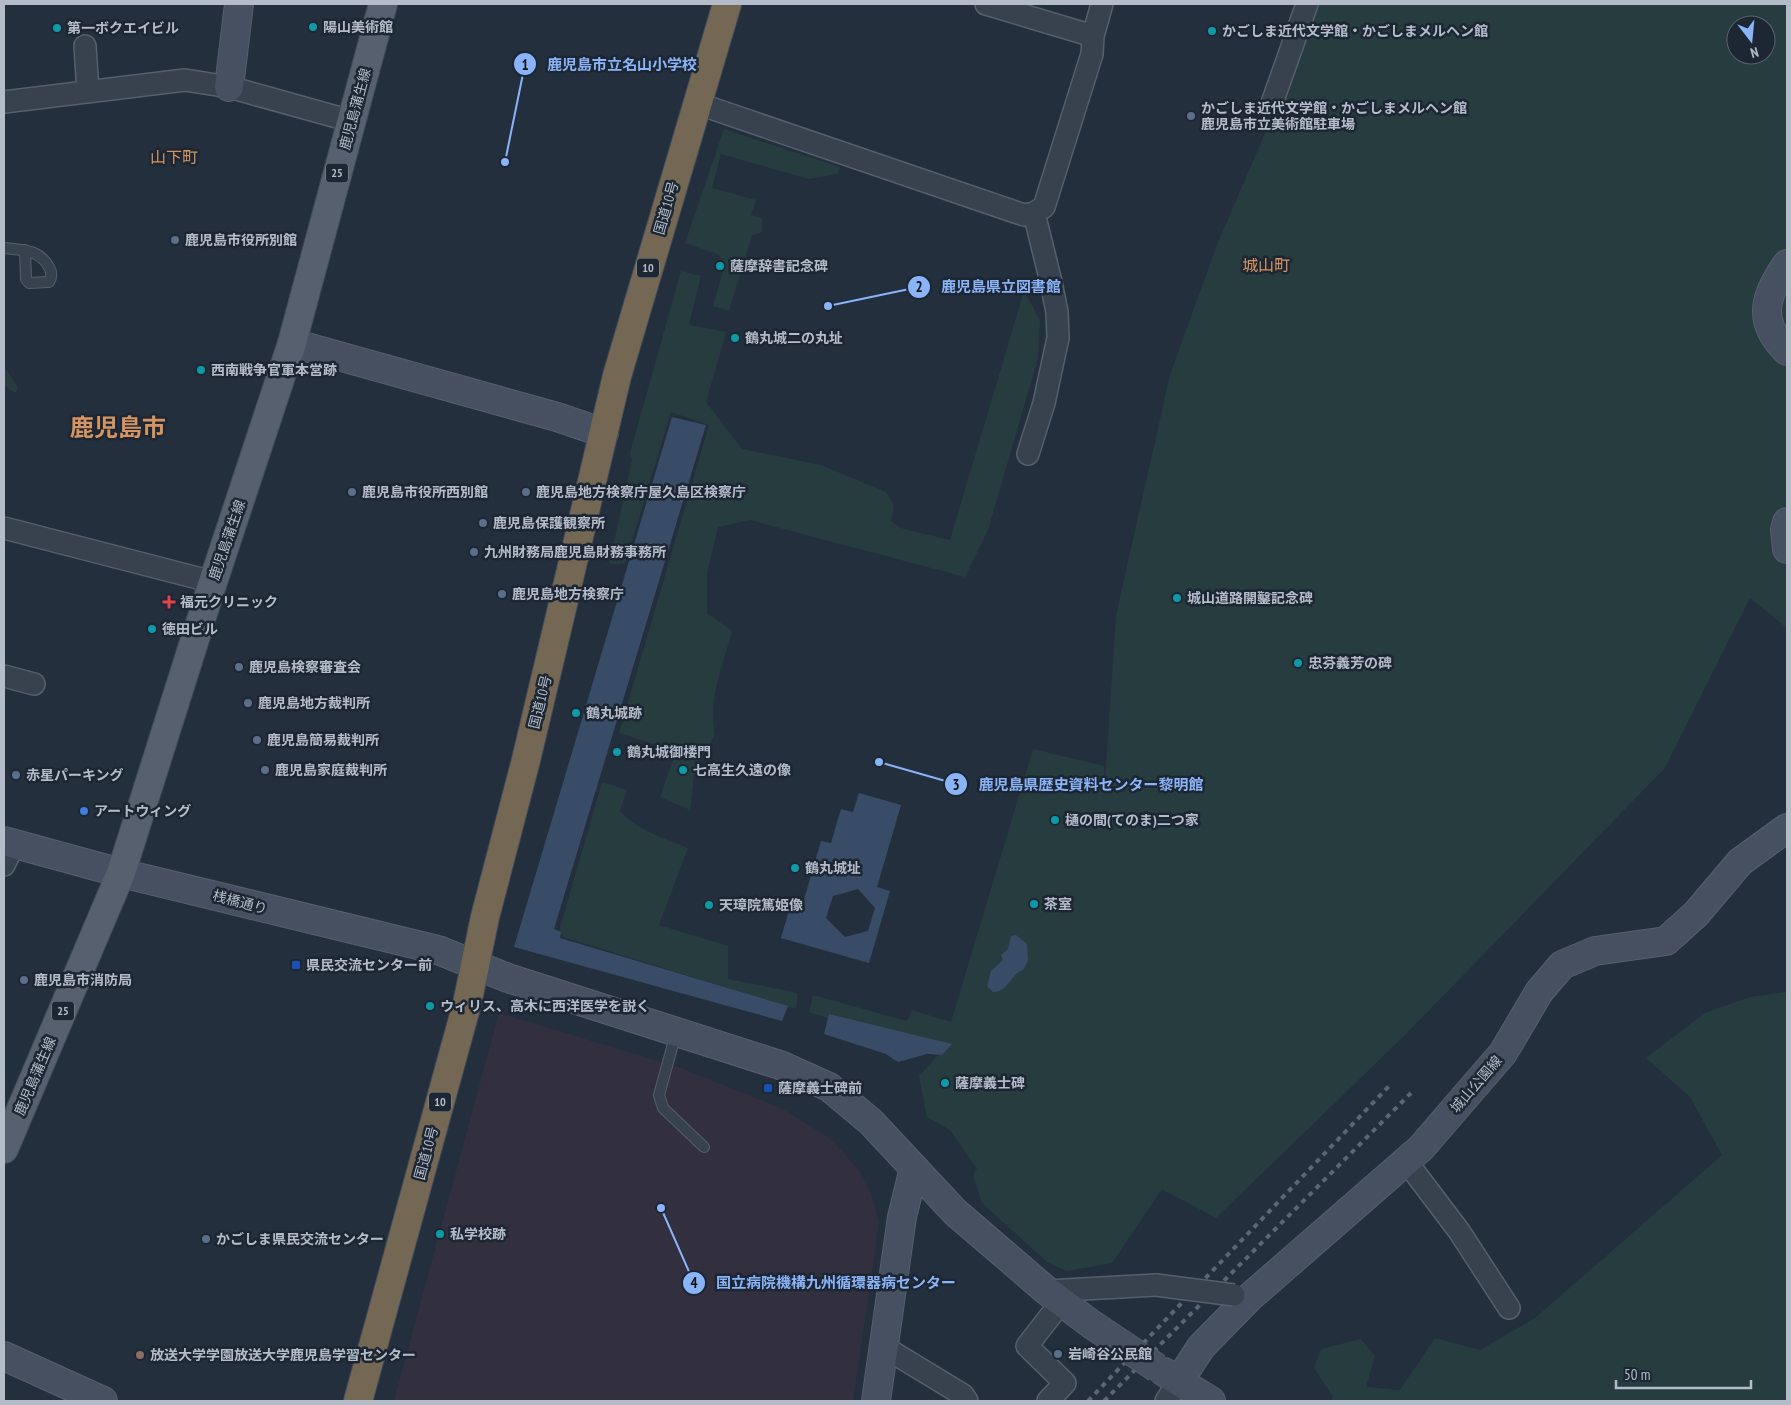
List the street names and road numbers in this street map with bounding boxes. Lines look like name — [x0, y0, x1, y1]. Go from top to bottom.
street label: 鹿児島蒲生線 — [335, 66, 375, 152]
road number: 25 — [326, 164, 348, 182]
street label: 国道10号 — [650, 179, 682, 237]
road number: 10 — [637, 258, 659, 278]
street label: 鹿児島蒲生線 — [205, 497, 249, 583]
street label: 国道10号 — [525, 673, 555, 731]
street label: 桟橋通り — [211, 886, 269, 918]
road number: 25 — [52, 1001, 74, 1020]
street label: 鹿児島蒲生線 — [10, 1034, 60, 1118]
street label: 城山公園線 — [1446, 1052, 1506, 1116]
road number: 10 — [429, 1092, 451, 1112]
street label: 国道10号 — [410, 1124, 442, 1182]

